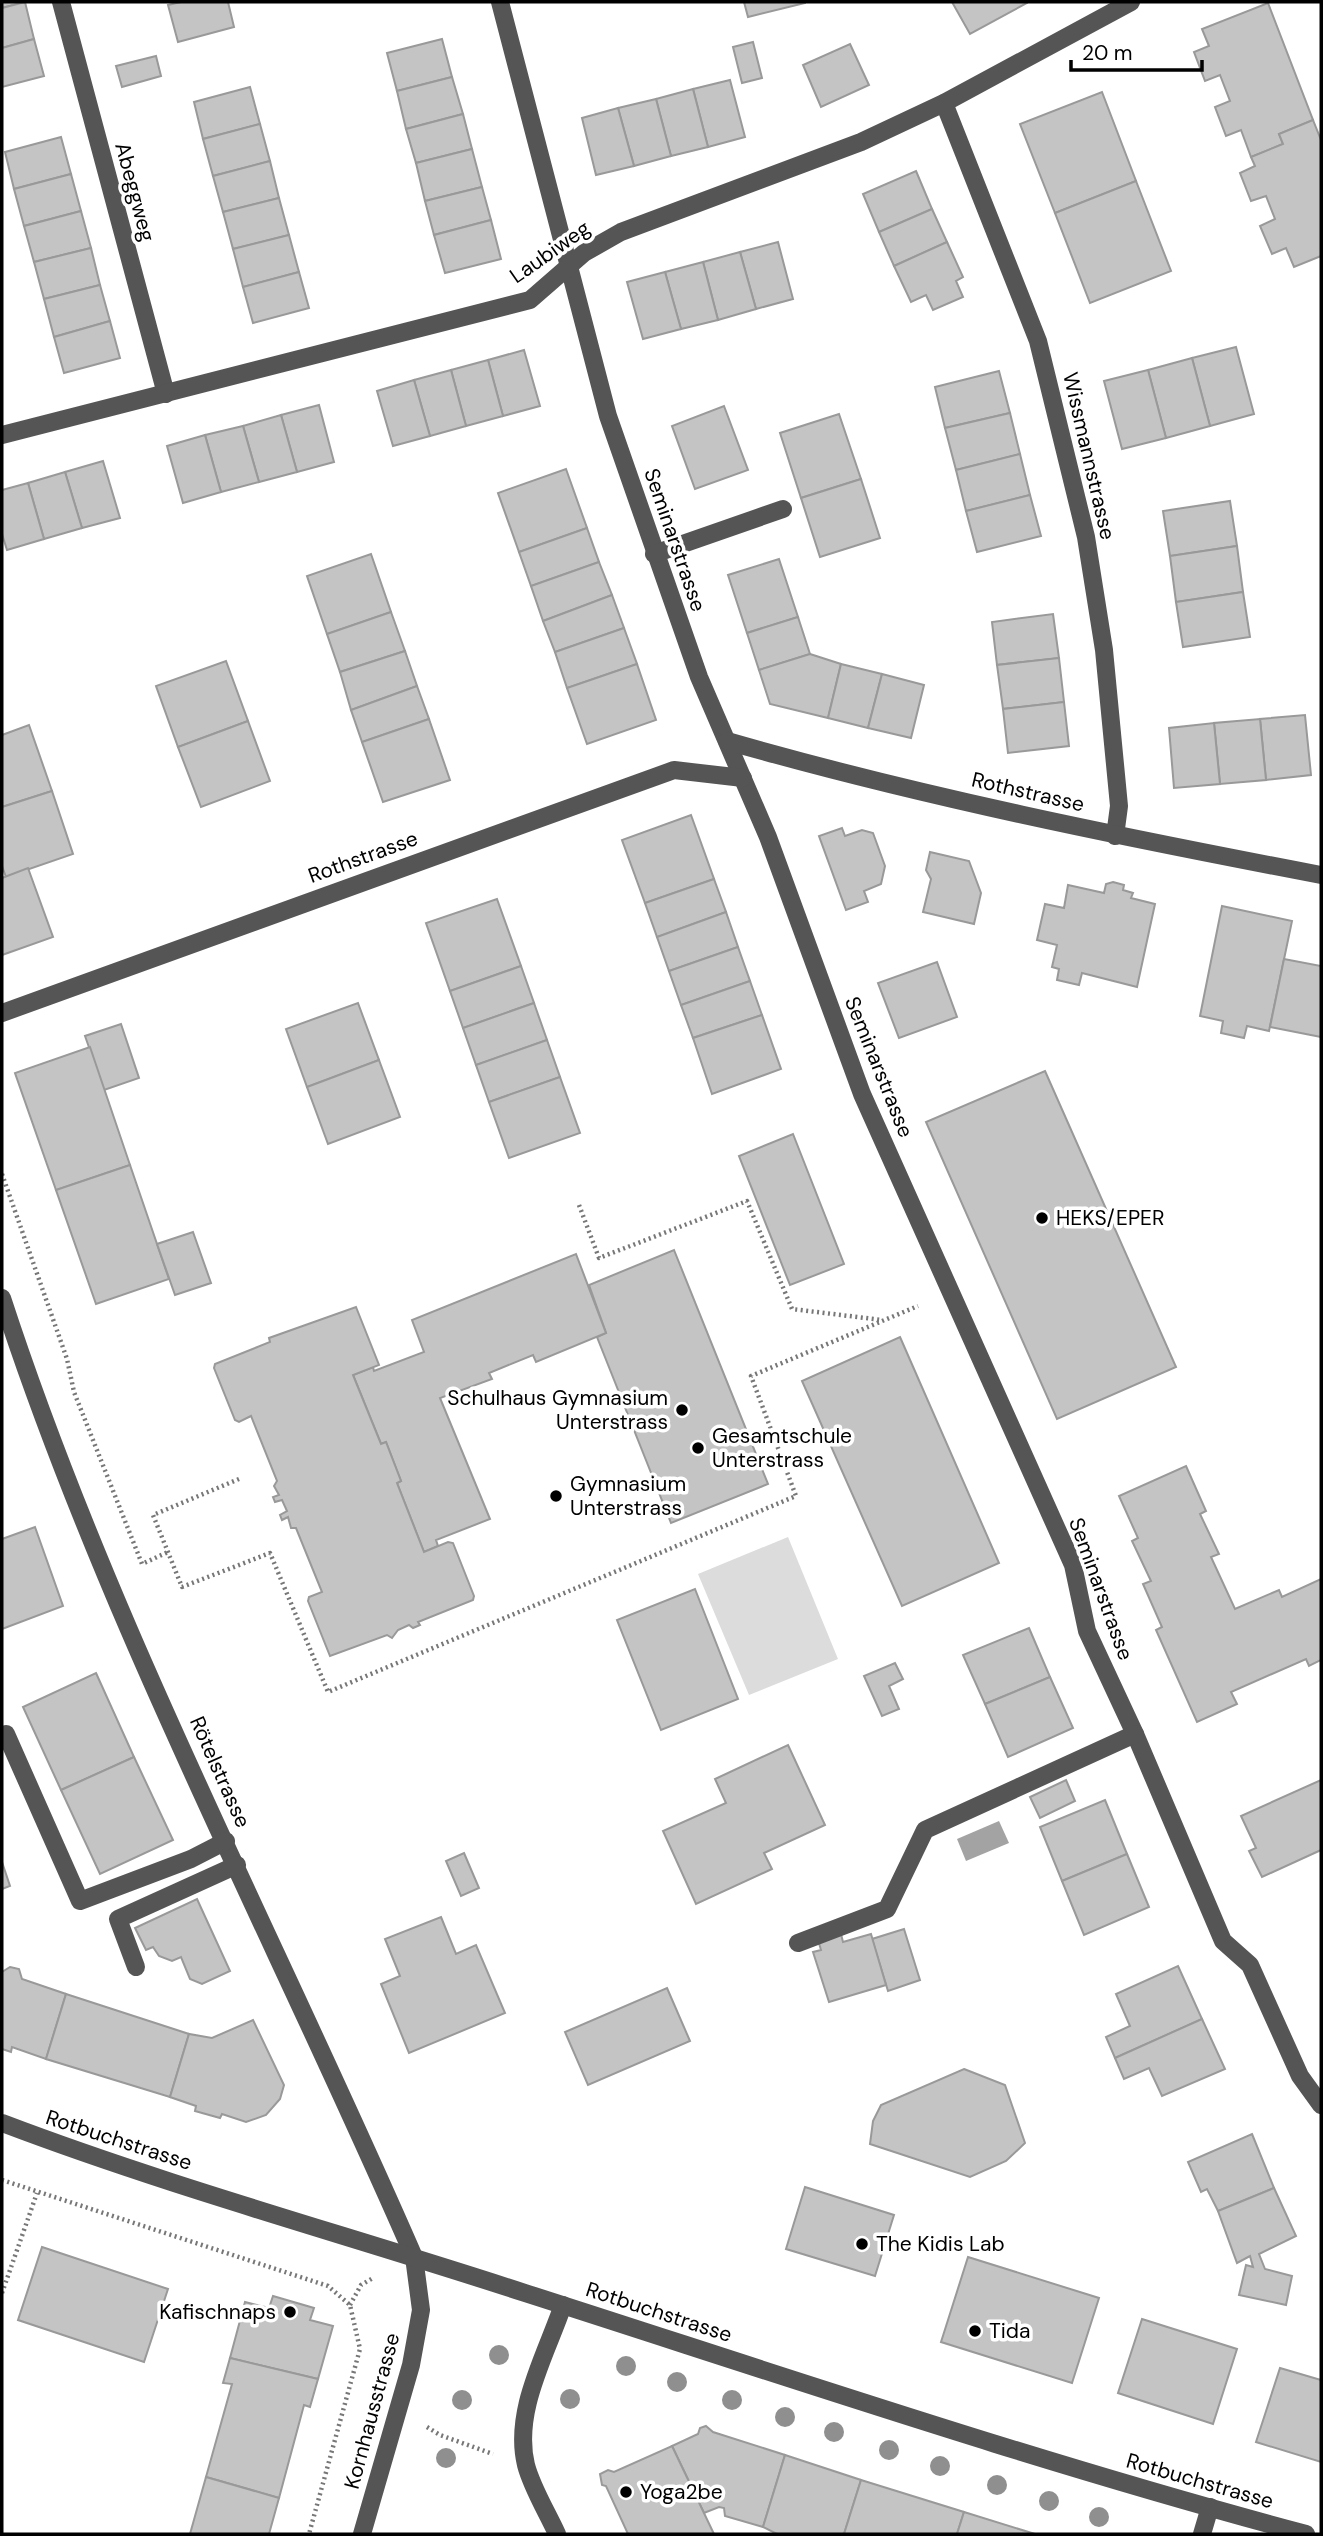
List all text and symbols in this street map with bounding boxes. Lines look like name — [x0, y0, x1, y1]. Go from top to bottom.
scale bar — [1071, 28, 1202, 72]
text: 20 m — [1082, 39, 1133, 67]
street label: Abeggweg — [108, 139, 162, 245]
street label: Laubiweg — [504, 214, 596, 290]
street label: Wissmannstrasse — [1056, 369, 1122, 543]
street label: Seminarstrasse — [637, 465, 713, 615]
street label: Rothstrasse — [969, 765, 1087, 819]
street label: Rothstrasse — [304, 824, 422, 890]
street label: Seminarstrasse — [838, 992, 920, 1142]
place label: HEKS/EPER — [1056, 1204, 1164, 1232]
marker: HEKS/EPER — [1034, 1210, 1050, 1226]
place label: Schulhaus Gymnasium Unterstrass — [447, 1384, 668, 1436]
marker: Schulhaus Gymnasium Unterstrass — [674, 1402, 690, 1418]
place label: Gesamtschule Unterstrass — [712, 1422, 852, 1474]
marker: Gesamtschule Unterstrass — [690, 1440, 706, 1456]
place label: Gymnasium Unterstrass — [570, 1470, 686, 1522]
marker: Gymnasium Unterstrass — [548, 1488, 564, 1504]
street label: Seminarstrasse — [1062, 1514, 1140, 1664]
street label: Rötelstrasse — [183, 1712, 257, 1832]
street label: Rotbuchstrasse — [42, 2103, 196, 2177]
place label: The Kidis Lab — [876, 2230, 1005, 2258]
marker: The Kidis Lab — [854, 2236, 870, 2252]
street label: Rotbuchstrasse — [582, 2275, 736, 2349]
place label: Kafischnaps — [159, 2298, 276, 2326]
marker: Kafischnaps — [282, 2304, 298, 2320]
place label: Tida — [989, 2317, 1030, 2345]
marker: Tida — [967, 2323, 983, 2339]
street label: Kornhausstrasse — [338, 2330, 406, 2492]
street label: Rotbuchstrasse — [1123, 2447, 1277, 2515]
place label: Yoga2be — [640, 2478, 723, 2506]
marker: Yoga2be — [618, 2484, 634, 2500]

